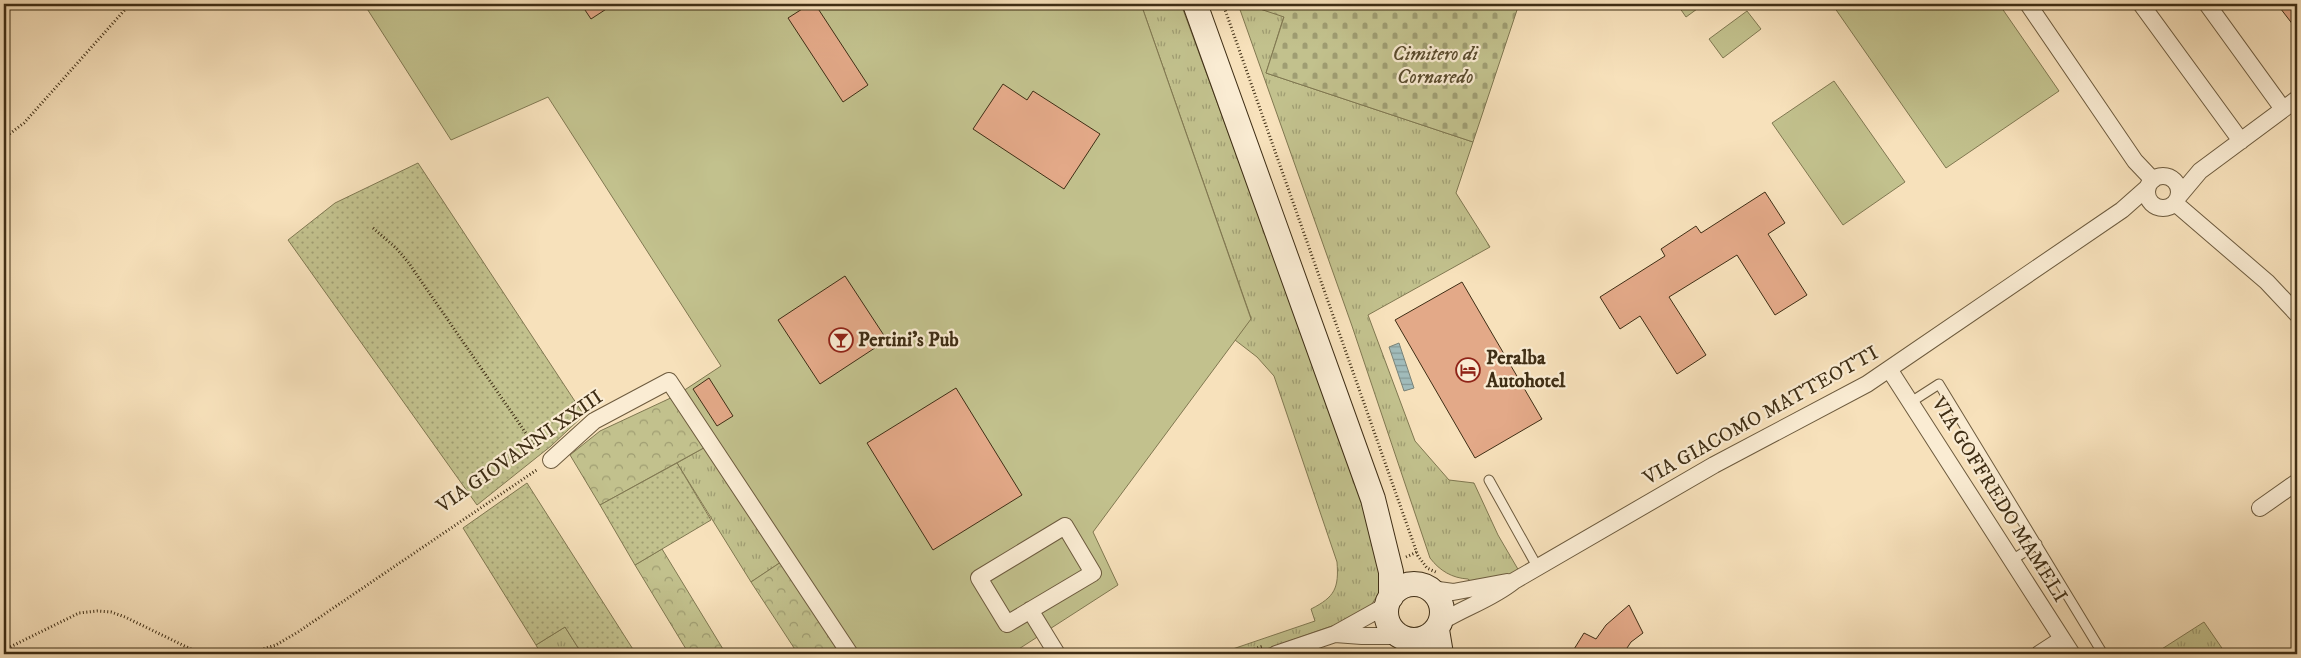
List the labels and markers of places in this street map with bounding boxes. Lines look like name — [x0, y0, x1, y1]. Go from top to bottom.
bar icon: Pertini's Pub — [828, 327, 854, 353]
place label: Pertini's Pub — [858, 328, 959, 353]
place label: Peralba Autohotel — [1485, 346, 1566, 394]
hotel icon: Peralba Autohotel — [1455, 357, 1481, 383]

